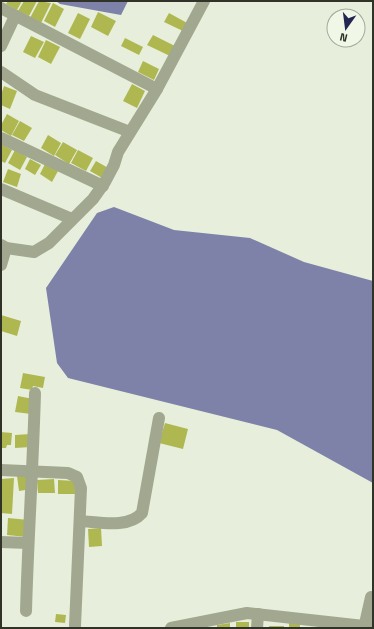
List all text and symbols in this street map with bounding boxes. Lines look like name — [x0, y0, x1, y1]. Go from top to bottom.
north arrow — [326, 8, 366, 48]
text: N — [338, 29, 349, 46]

